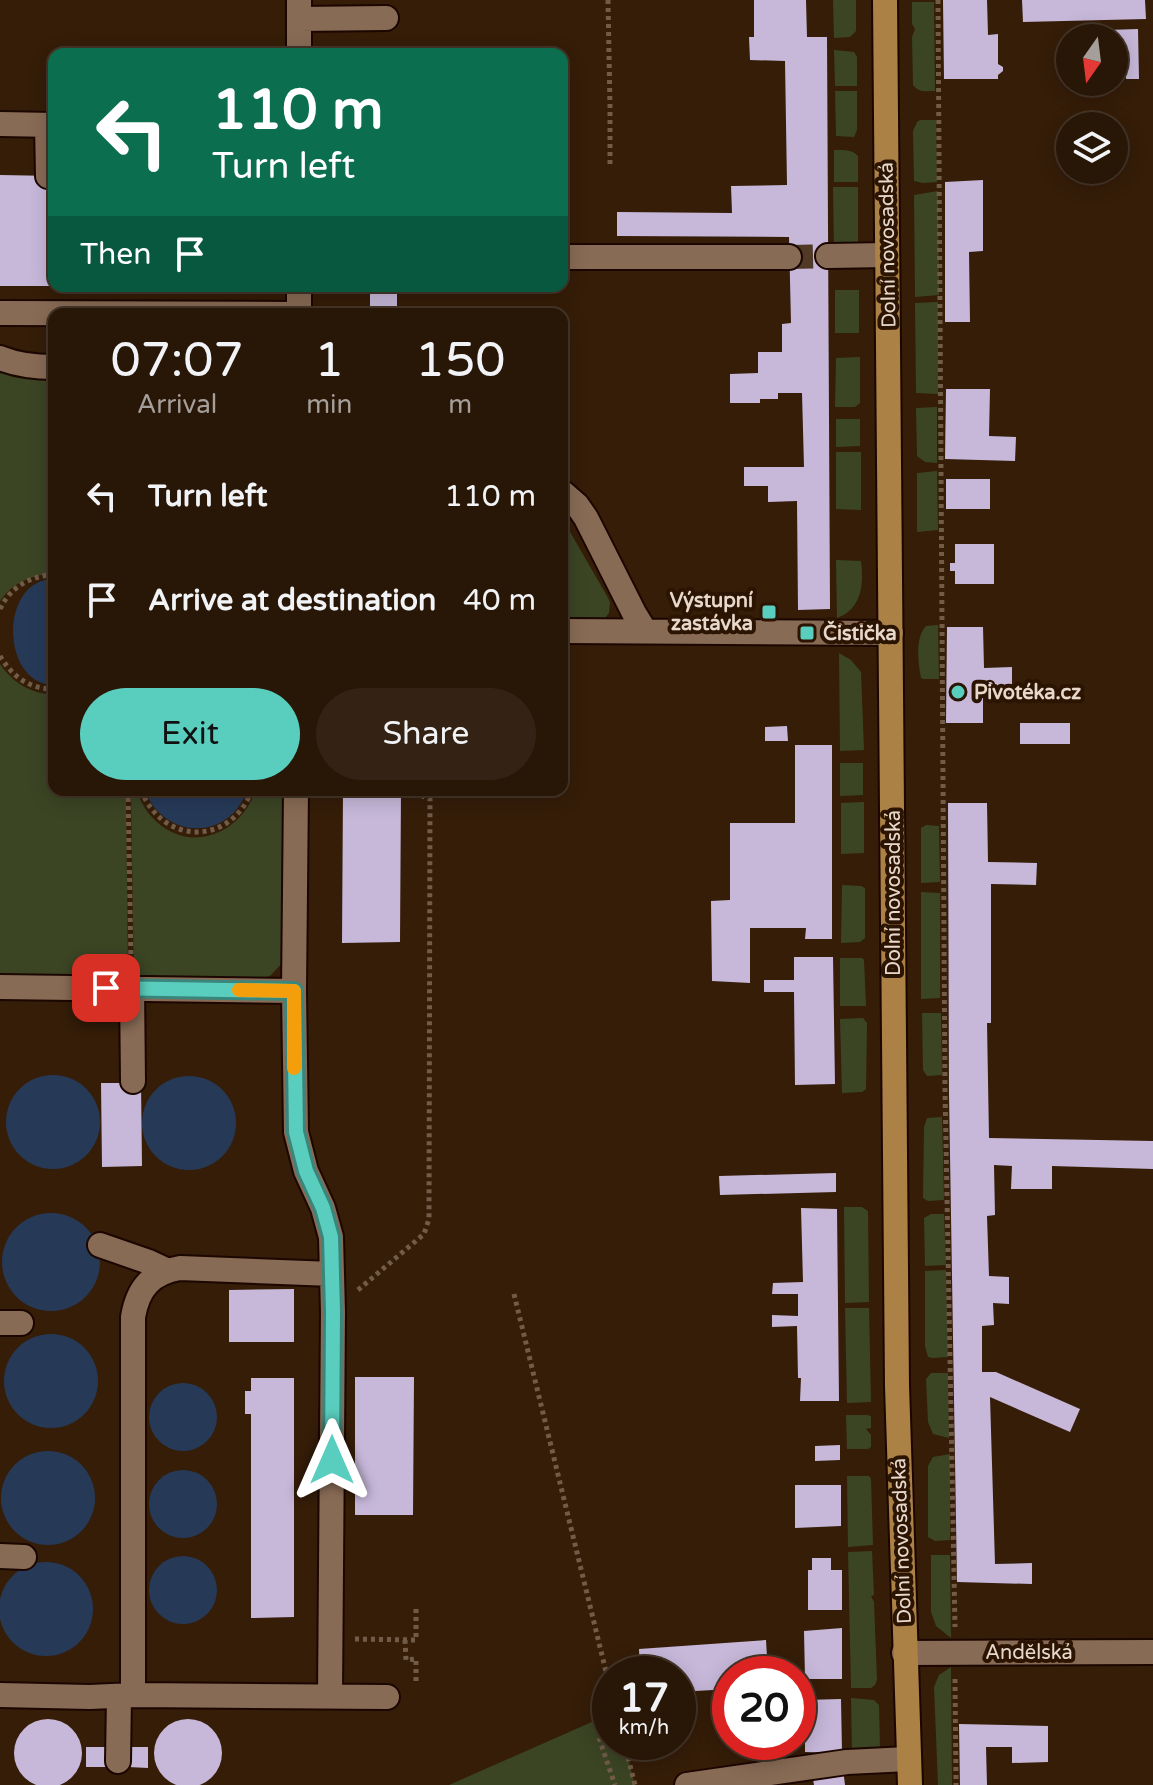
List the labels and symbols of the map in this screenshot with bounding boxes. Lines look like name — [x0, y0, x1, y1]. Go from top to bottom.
north arrow — [1056, 24, 1128, 96]
street label: Dolní novosadská — [875, 162, 901, 328]
place label: Výstupní zastávka — [670, 589, 753, 636]
marker: Výstupní zastávka — [760, 603, 778, 621]
place label: Čistička — [823, 620, 897, 646]
marker: Čistička — [798, 624, 816, 642]
place label: Pivotéka.cz — [974, 681, 1081, 705]
marker: Pivotéka.cz — [949, 683, 967, 701]
street label: Dolní novosadská — [882, 810, 906, 976]
pin — [72, 954, 140, 1022]
position arrow — [290, 1418, 374, 1502]
street label: Dolní novosadská — [887, 1458, 917, 1624]
street label: Andělská — [985, 1641, 1073, 1665]
speed limit sign: 20 — [712, 1656, 816, 1760]

